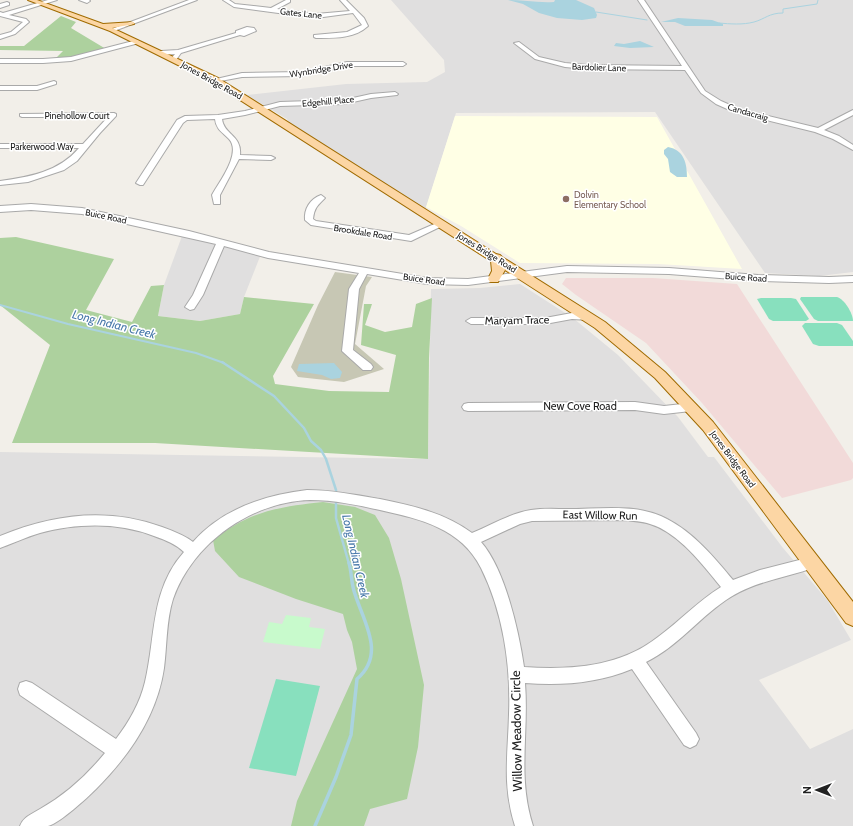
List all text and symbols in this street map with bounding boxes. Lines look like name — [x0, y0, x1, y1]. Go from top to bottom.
street label: Gates Lane — [279, 5, 323, 21]
street label: Jones Bridge Road — [179, 58, 244, 101]
street label: Wynbridge Drive — [289, 58, 354, 79]
street label: Bardolier Lane — [572, 61, 627, 73]
street label: Edgehill Place — [302, 93, 355, 109]
street label: Candacraig — [726, 101, 770, 123]
street label: Pinehollow Court — [44, 110, 110, 121]
street label: Parkerwood Way — [10, 141, 74, 152]
place label: Dolvin Elementary School — [574, 189, 647, 210]
marker: Dolvin Elementary School — [561, 194, 571, 204]
street label: Buice Road — [84, 206, 128, 226]
street label: Brookdale Road — [333, 222, 393, 242]
street label: Jones Bridge Road — [454, 229, 519, 275]
street label: Buice Road — [725, 270, 767, 284]
street label: Buice Road — [402, 271, 446, 287]
water label: Long Indian Creek — [71, 306, 158, 342]
street label: Maryam Trace — [485, 312, 550, 328]
street label: New Cove Road — [543, 399, 617, 413]
street label: Jones Bridge Road — [707, 428, 758, 490]
street label: East Willow Run — [562, 507, 638, 523]
water label: Long Indian Creek — [339, 513, 373, 600]
street label: Willow Meadow Circle — [507, 670, 525, 792]
north arrow — [797, 770, 837, 810]
text: N — [800, 786, 814, 794]

